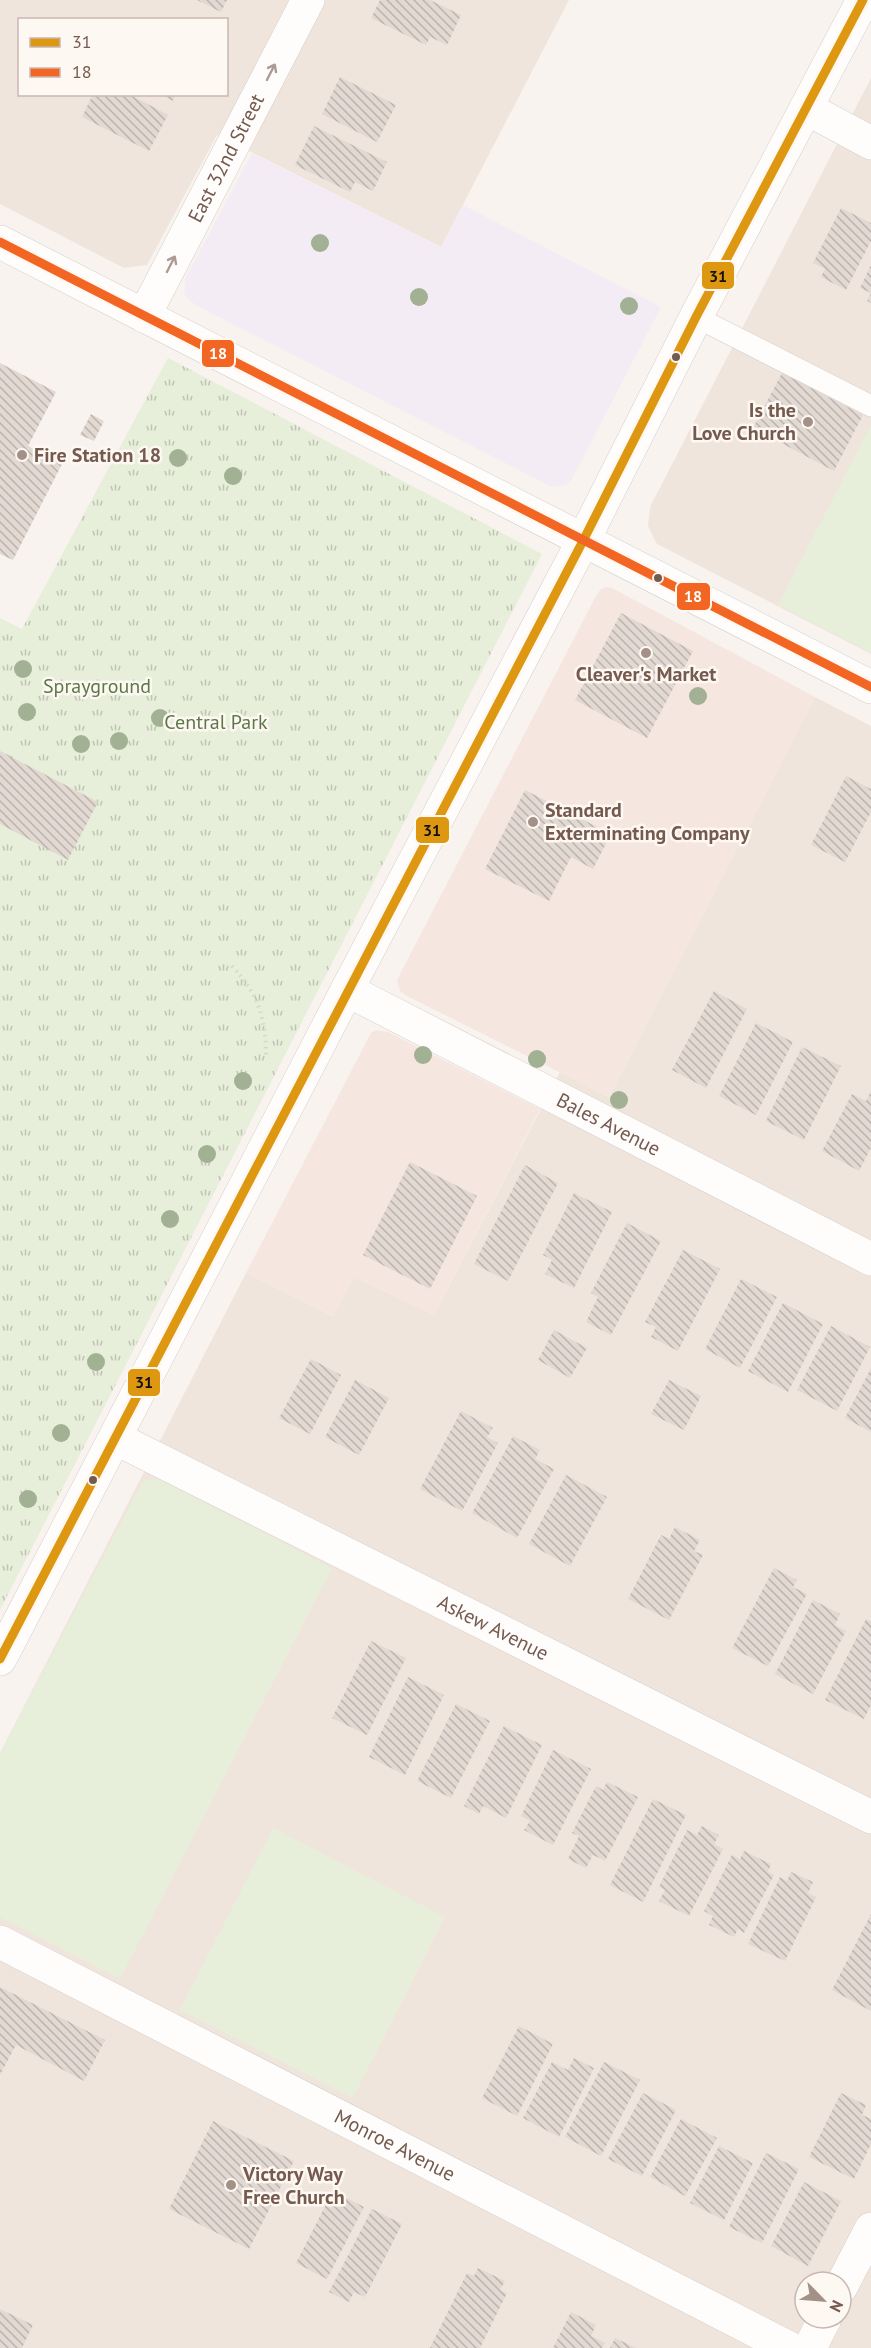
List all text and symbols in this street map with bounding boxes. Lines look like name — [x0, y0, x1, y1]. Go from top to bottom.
legend — [18, 18, 228, 96]
text: 31 — [72, 30, 92, 53]
text: 18 — [72, 60, 92, 83]
one-way arrow — [265, 64, 277, 81]
street label: East 32nd Street — [182, 89, 270, 227]
one-way arrow — [166, 255, 177, 273]
line badge: 31 — [701, 261, 735, 290]
text: 31 — [709, 266, 727, 286]
line badge: 18 — [201, 339, 235, 368]
text: 18 — [209, 343, 227, 363]
unlabelled marker — [670, 351, 682, 363]
place label: Is the Love Church — [692, 397, 796, 446]
marker: Is the Love Church — [801, 415, 815, 429]
place label: Fire Station 18 — [34, 442, 161, 468]
marker: Fire Station 18 — [15, 448, 29, 462]
unlabelled marker — [652, 572, 664, 584]
line badge: 18 — [676, 582, 711, 611]
text: 18 — [684, 586, 702, 606]
marker: Cleaver's Market — [639, 646, 653, 660]
place label: Cleaver's Market — [576, 661, 716, 687]
park label: Sprayground — [43, 673, 151, 699]
park label: Central Park — [164, 709, 268, 735]
place label: Standard Exterminating Company — [545, 797, 750, 846]
marker: Standard Exterminating Company — [526, 815, 540, 829]
line badge: 31 — [415, 816, 450, 844]
text: 31 — [423, 820, 441, 840]
street label: Bales Avenue — [552, 1087, 665, 1162]
line badge: 31 — [127, 1368, 161, 1397]
text: 31 — [135, 1372, 153, 1392]
unlabelled marker — [87, 1474, 99, 1486]
street label: Askew Avenue — [433, 1589, 553, 1666]
street label: Monroe Avenue — [330, 2103, 460, 2187]
place label: Victory Way Free Church — [242, 2161, 345, 2210]
marker: Victory Way Free Church — [224, 2178, 238, 2192]
north arrow — [793, 2270, 853, 2330]
text: N — [825, 2297, 848, 2315]

